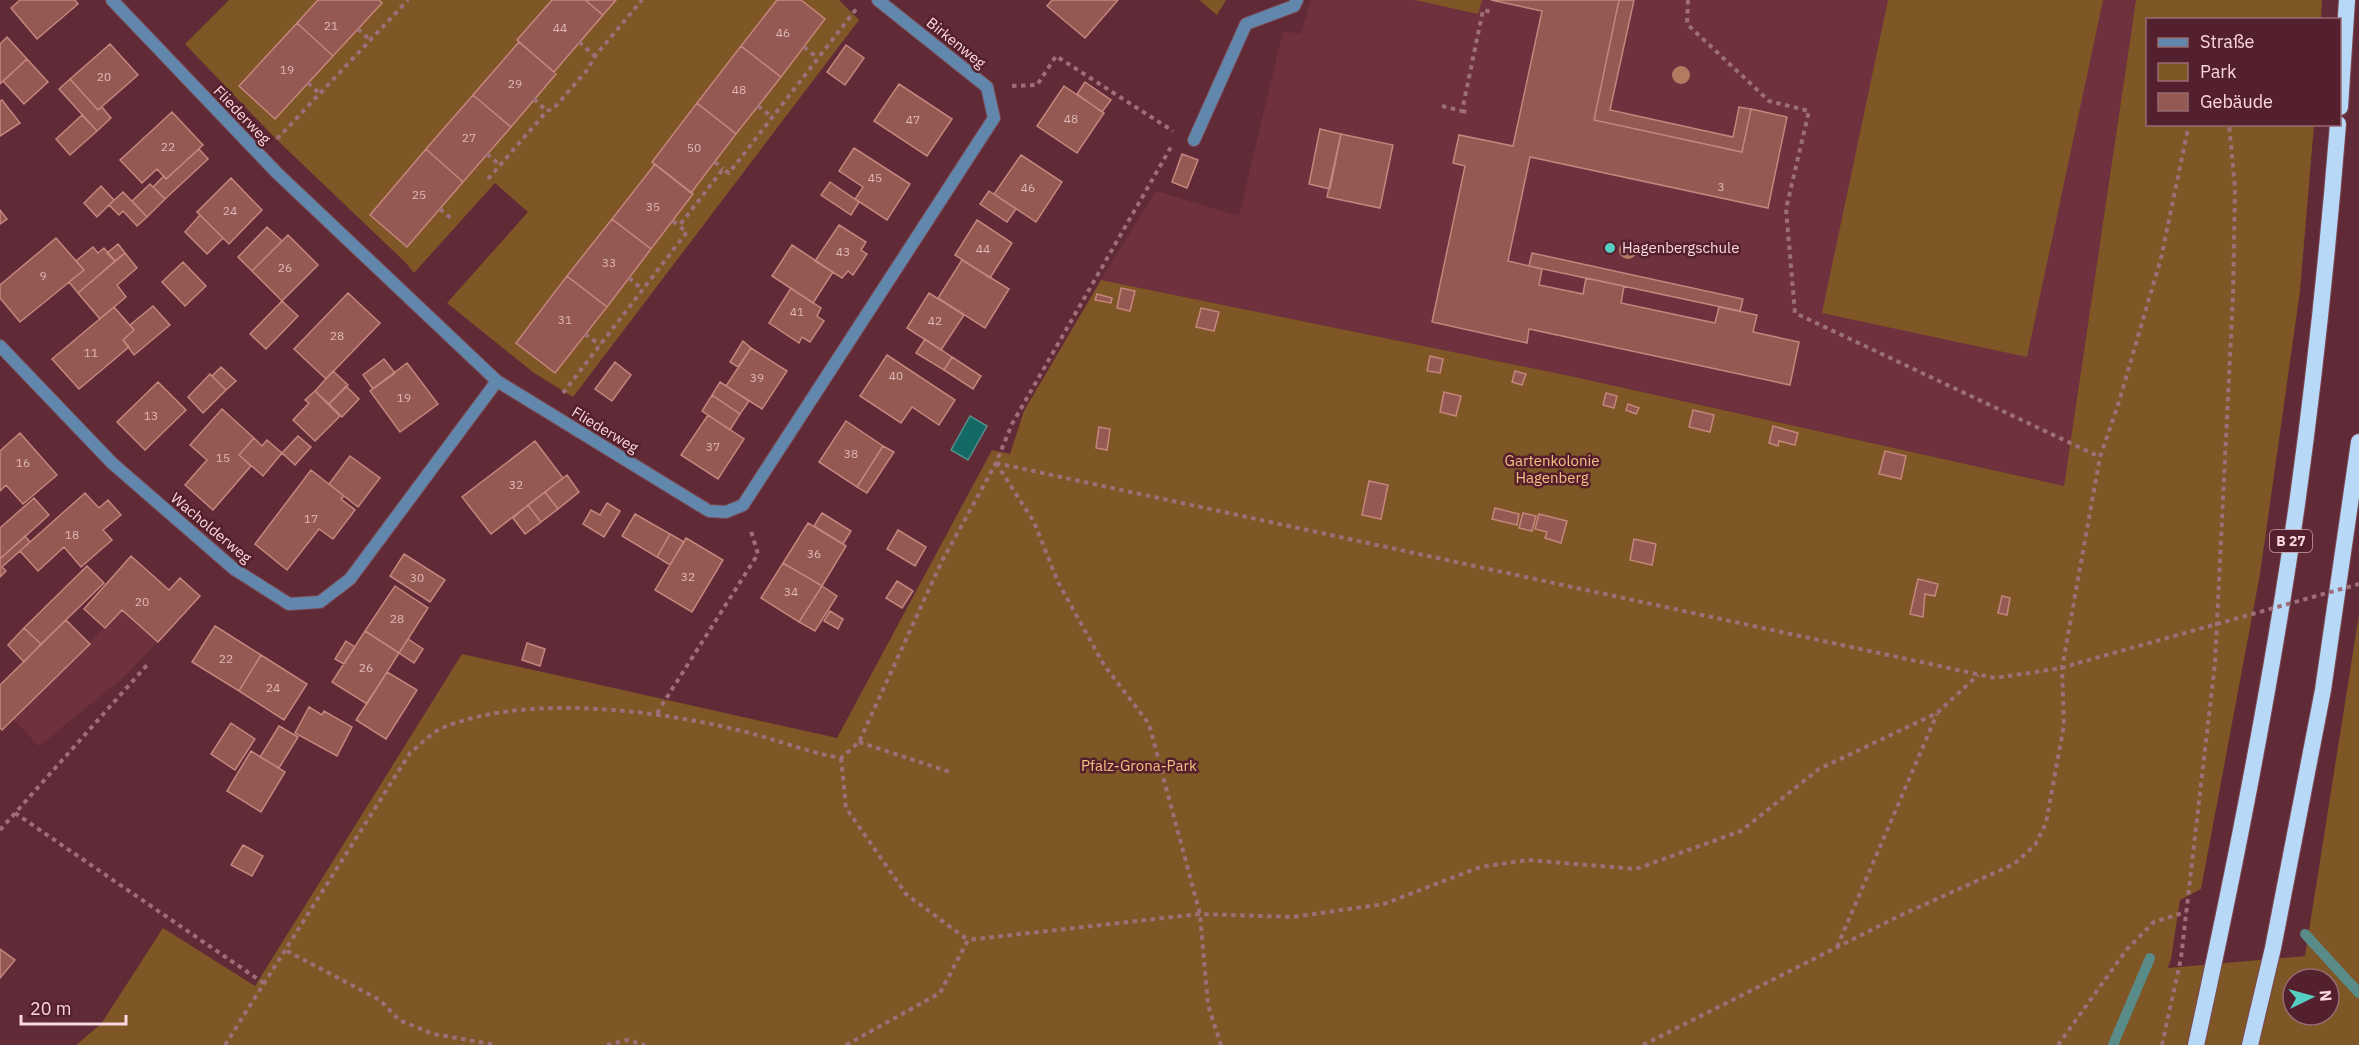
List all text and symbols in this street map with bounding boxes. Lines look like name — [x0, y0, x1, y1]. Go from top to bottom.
street label: Birkenweg — [923, 13, 990, 72]
house number: 21 — [324, 18, 338, 33]
legend — [2146, 18, 2341, 126]
house number: 44 — [553, 20, 567, 35]
house number: 46 — [776, 25, 790, 40]
text: Straße — [2200, 30, 2254, 53]
text: Park — [2200, 60, 2237, 83]
house number: 19 — [280, 62, 294, 77]
house number: 20 — [97, 69, 111, 84]
house number: 29 — [508, 76, 522, 91]
street label: Fliederweg — [210, 81, 275, 148]
house number: 48 — [732, 82, 746, 97]
text: Gebäude — [2200, 90, 2273, 113]
house number: 48 — [1064, 111, 1078, 126]
house number: 47 — [906, 112, 920, 127]
house number: 27 — [462, 130, 476, 145]
house number: 22 — [161, 139, 175, 154]
house number: 50 — [687, 140, 701, 155]
house number: 45 — [868, 170, 882, 185]
house number: 3 — [1717, 179, 1725, 194]
house number: 46 — [1021, 180, 1035, 195]
house number: 25 — [412, 187, 426, 202]
house number: 35 — [646, 199, 660, 214]
house number: 24 — [223, 203, 237, 218]
place label: Hagenbergschule — [1622, 238, 1739, 257]
house number: 44 — [976, 241, 990, 256]
marker: Hagenbergschule — [1603, 241, 1617, 255]
house number: 43 — [836, 244, 850, 259]
house number: 33 — [602, 255, 616, 270]
house number: 26 — [278, 260, 292, 275]
house number: 9 — [39, 268, 47, 283]
house number: 41 — [790, 304, 804, 319]
house number: 31 — [558, 312, 572, 327]
house number: 42 — [928, 313, 942, 328]
house number: 28 — [330, 328, 344, 343]
house number: 11 — [84, 345, 98, 360]
house number: 40 — [889, 368, 903, 383]
house number: 39 — [750, 370, 764, 385]
house number: 19 — [397, 390, 411, 405]
street label: Fliederweg — [568, 402, 642, 457]
house number: 13 — [144, 408, 158, 423]
house number: 37 — [706, 439, 720, 454]
house number: 38 — [844, 446, 858, 461]
house number: 15 — [216, 450, 230, 465]
park label: Gartenkolonie Hagenberg — [1505, 451, 1600, 487]
house number: 16 — [16, 455, 30, 470]
house number: 32 — [509, 477, 523, 492]
street label: Wacholderweg — [167, 488, 256, 567]
house number: 17 — [304, 511, 318, 526]
house number: 18 — [65, 527, 79, 542]
road number: B 27 — [2270, 530, 2312, 552]
house number: 36 — [807, 546, 821, 561]
house number: 32 — [681, 569, 695, 584]
house number: 30 — [410, 570, 424, 585]
house number: 34 — [784, 584, 798, 599]
house number: 20 — [135, 594, 149, 609]
house number: 28 — [390, 611, 404, 626]
house number: 22 — [219, 651, 233, 666]
house number: 26 — [359, 660, 373, 675]
house number: 24 — [266, 680, 280, 695]
park label: Pfalz-Grona-Park — [1081, 756, 1197, 775]
north arrow — [2281, 967, 2341, 1027]
scale bar — [21, 988, 126, 1026]
text: N — [2315, 989, 2336, 1002]
text: 20 m — [30, 997, 72, 1020]

